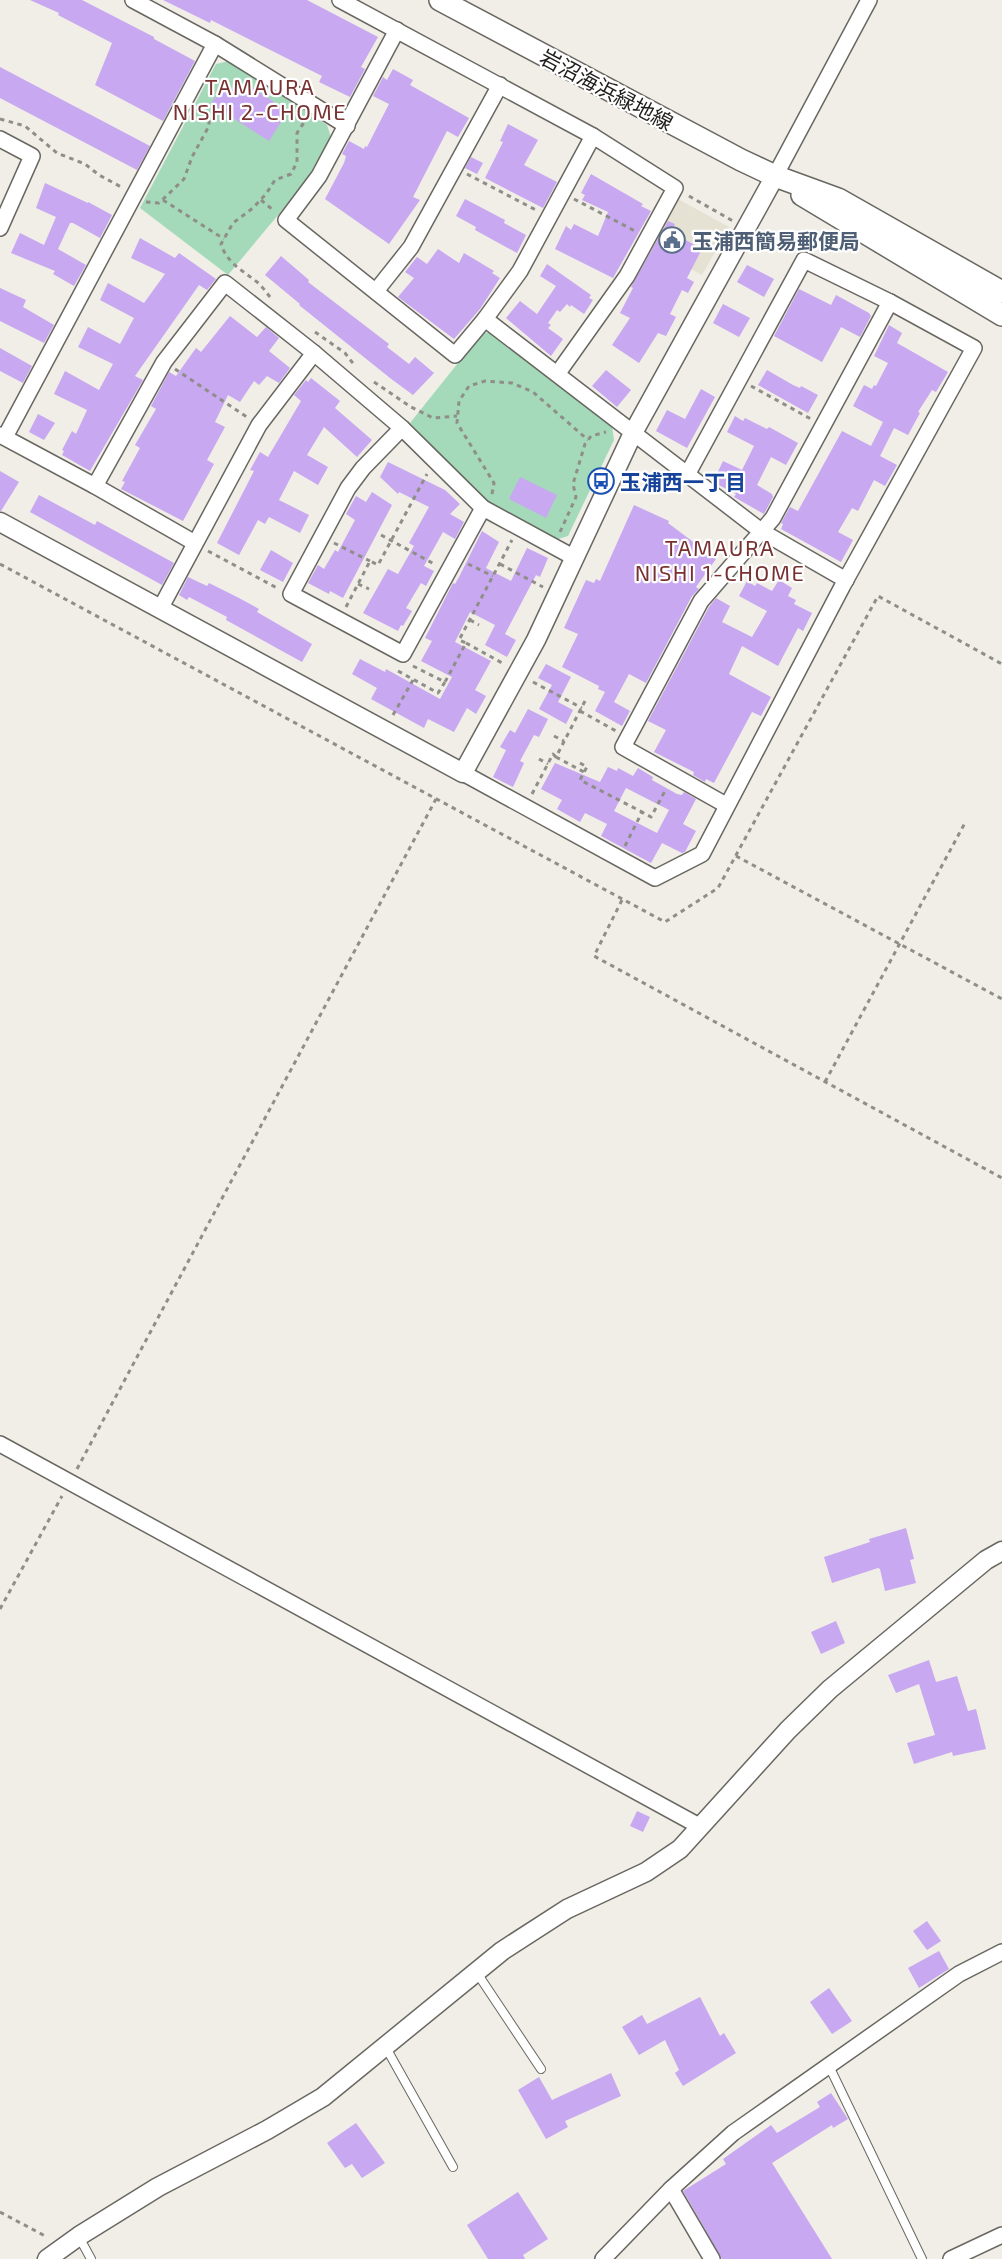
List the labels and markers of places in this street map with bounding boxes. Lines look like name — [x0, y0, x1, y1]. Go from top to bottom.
public building icon: 玉浦西簡易郵便局 — [657, 225, 687, 255]
place label: 玉浦西簡易郵便局 — [692, 228, 860, 253]
bus stop icon: 玉浦西一丁目 — [586, 466, 616, 496]
place label: 玉浦西一丁目 — [620, 469, 746, 494]

